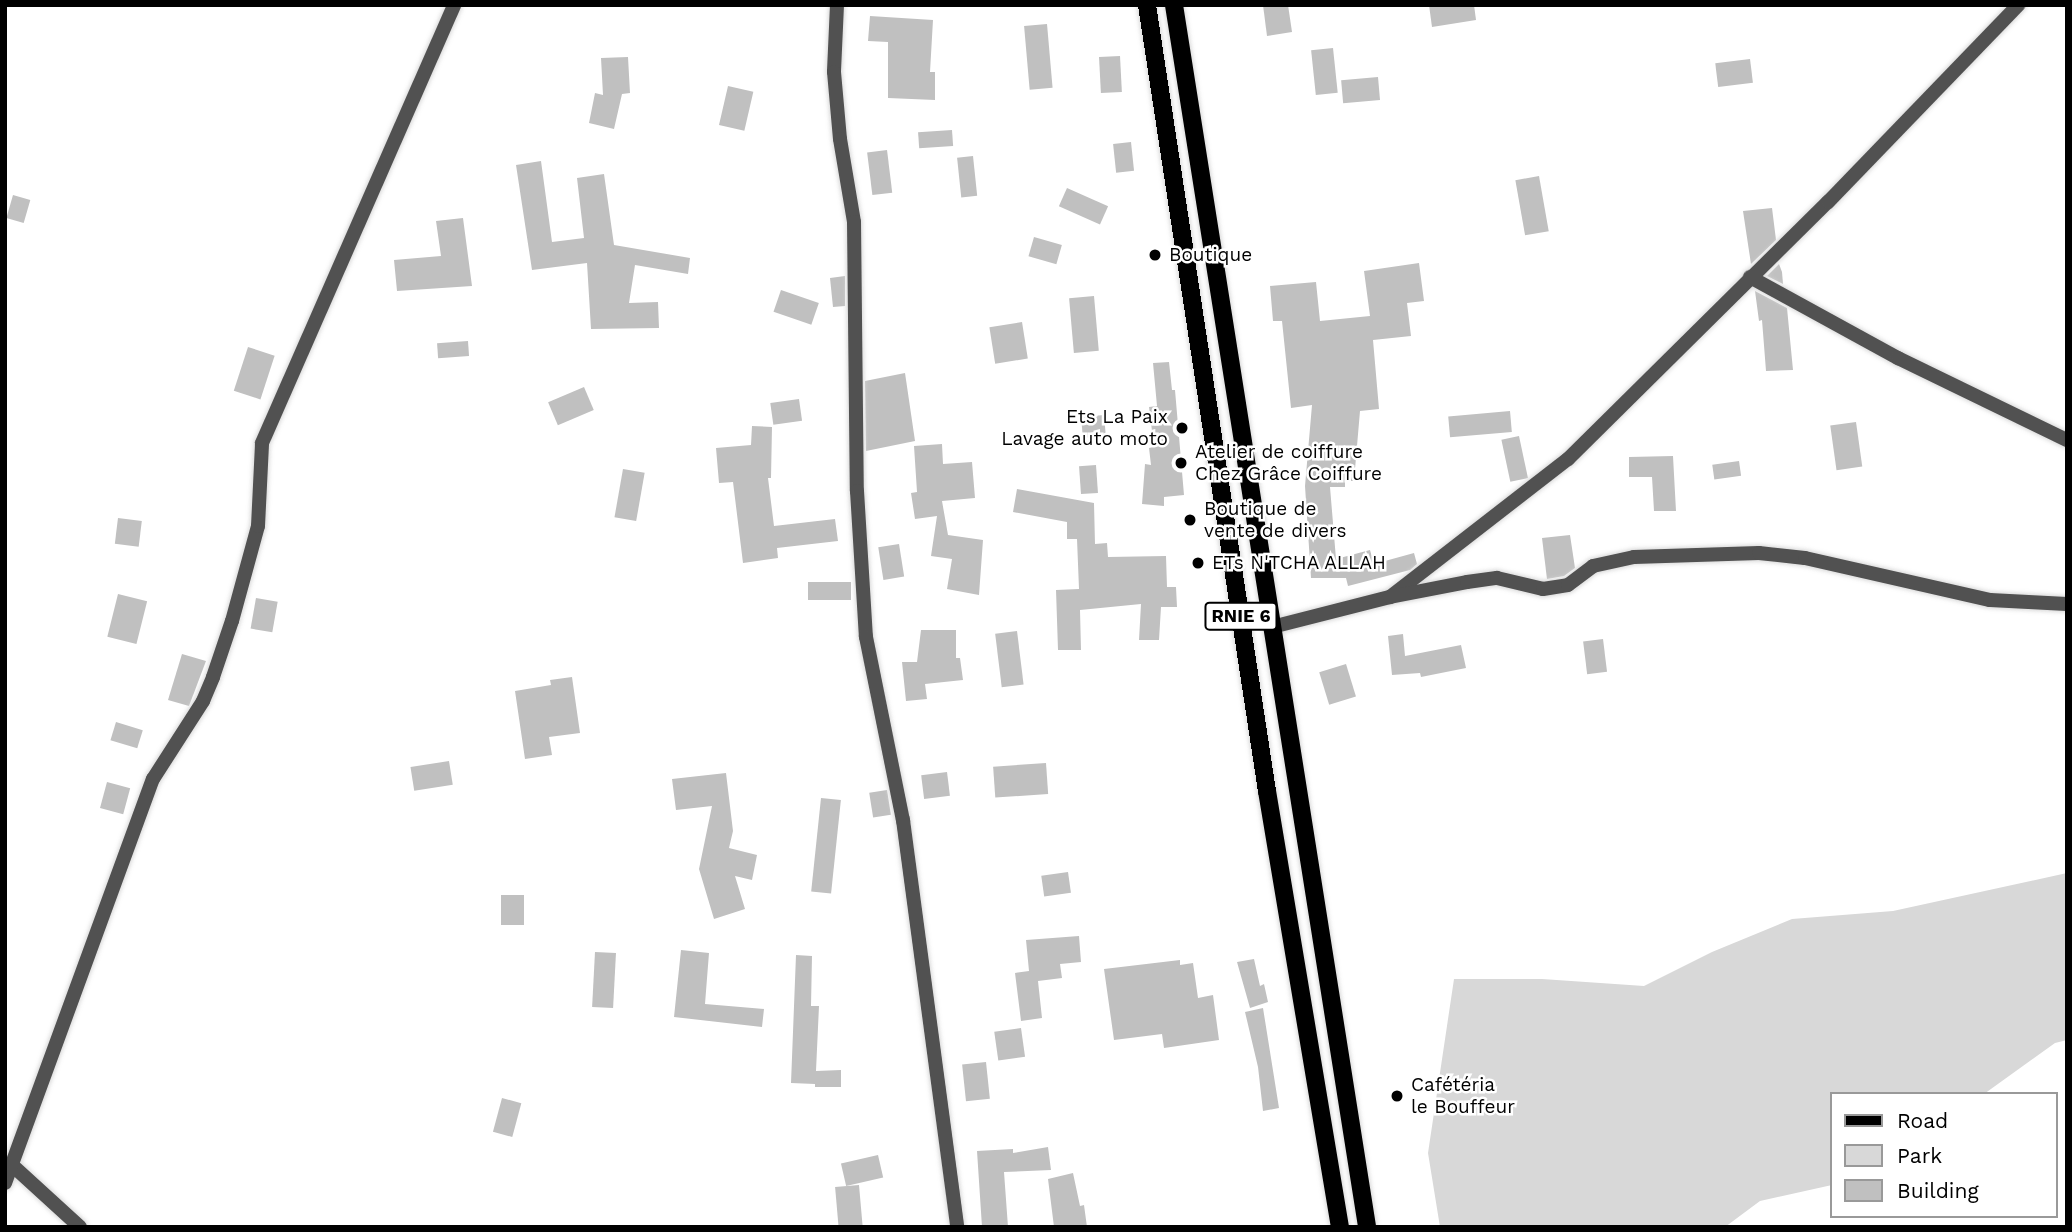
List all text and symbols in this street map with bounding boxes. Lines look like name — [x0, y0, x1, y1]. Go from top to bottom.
place label: Boutique — [1169, 244, 1252, 266]
marker: Boutique — [1147, 247, 1163, 263]
place label: Ets La Paix Lavage auto moto — [1001, 406, 1168, 450]
marker: Ets La Paix Lavage auto moto — [1174, 420, 1190, 436]
place label: Atelier de coiffure Chez Grâce Coiffure — [1195, 441, 1382, 485]
marker: Atelier de coiffure Chez Grâce Coiffure — [1173, 455, 1189, 471]
place label: Boutique de vente de divers — [1204, 498, 1346, 542]
marker: Boutique de vente de divers — [1182, 512, 1198, 528]
place label: ETs N'TCHA ALLAH — [1212, 552, 1387, 574]
marker: ETs N'TCHA ALLAH — [1190, 555, 1206, 571]
road number: RNIE 6 — [1204, 602, 1278, 630]
place label: Cafétéria le Bouffeur — [1411, 1074, 1515, 1118]
marker: Cafétéria le Bouffeur — [1389, 1088, 1405, 1104]
legend — [1830, 1092, 2058, 1218]
text: Road — [1897, 1108, 1948, 1133]
text: Park — [1897, 1143, 1942, 1168]
text: Building — [1897, 1178, 1979, 1203]

